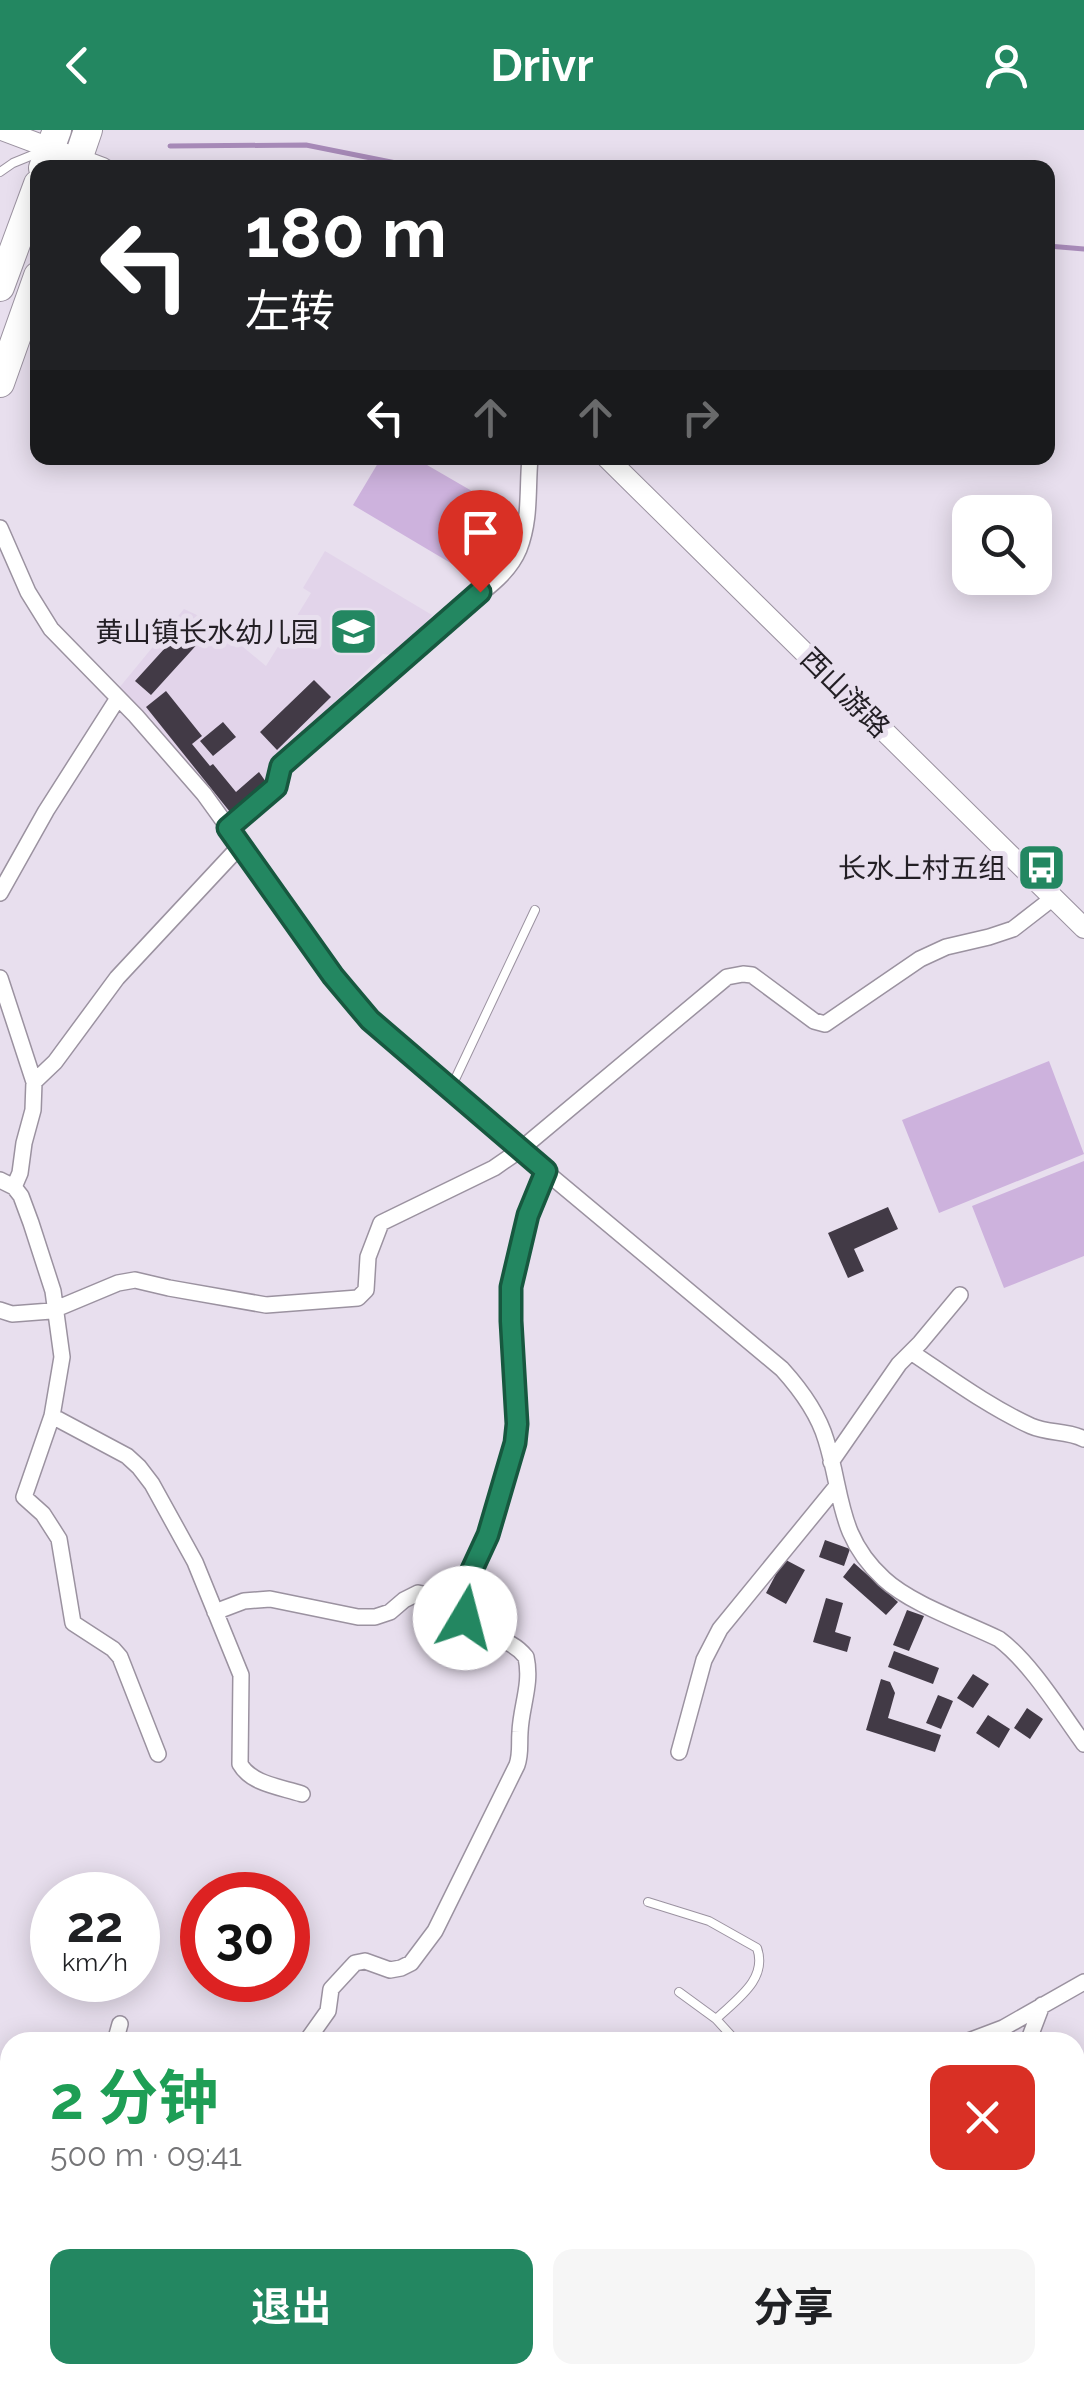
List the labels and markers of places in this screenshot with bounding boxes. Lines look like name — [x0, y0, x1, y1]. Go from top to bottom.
pin — [438, 490, 523, 593]
school or university icon: 黄山镇长水幼儿园 — [328, 606, 380, 658]
place label: 黄山镇长水幼儿园 — [95, 616, 319, 649]
bus stop icon: 长水上村五组 — [1015, 842, 1067, 894]
place label: 长水上村五组 — [838, 852, 1006, 885]

